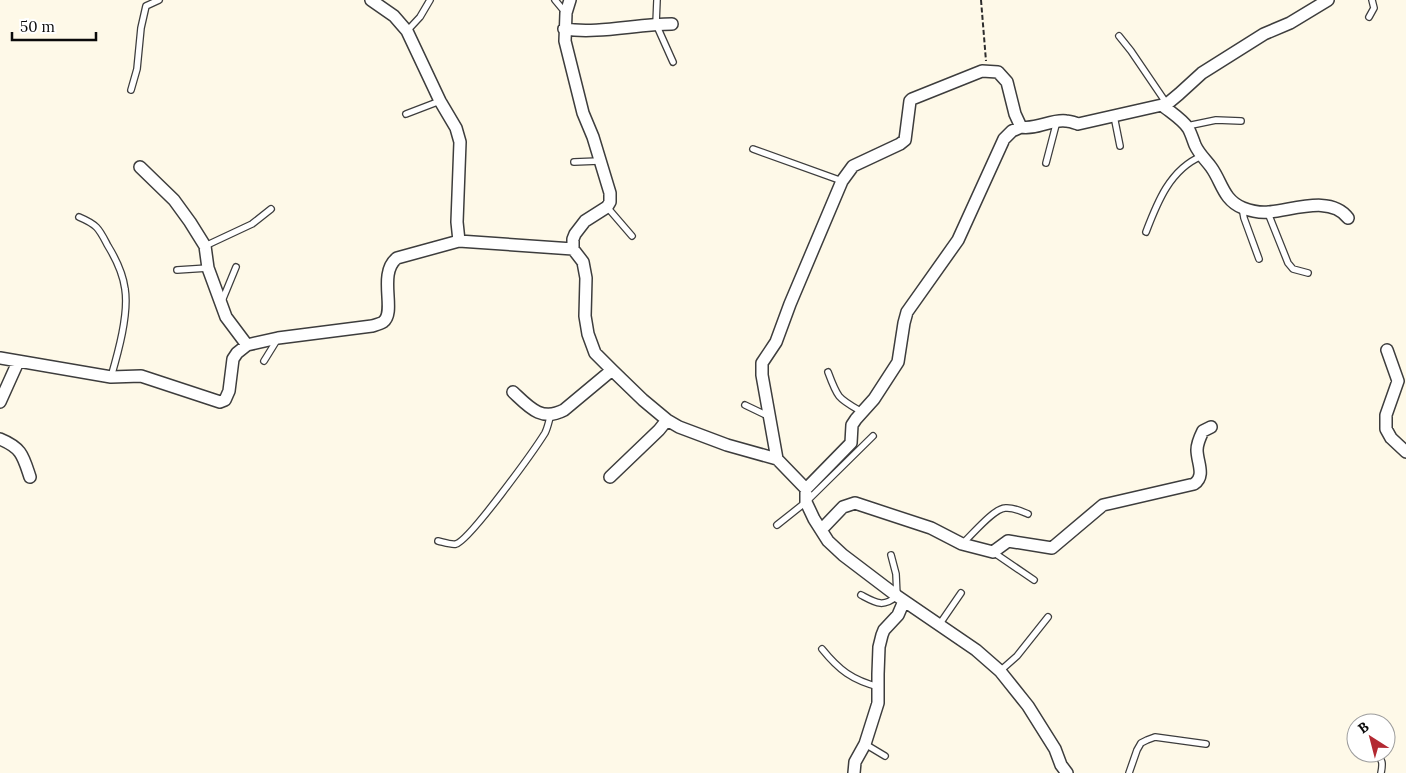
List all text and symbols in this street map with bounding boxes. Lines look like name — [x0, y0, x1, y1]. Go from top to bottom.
scale bar — [12, 10, 96, 42]
text: 50 m — [20, 17, 55, 36]
north arrow — [1346, 713, 1396, 763]
text: B — [1354, 717, 1372, 737]

